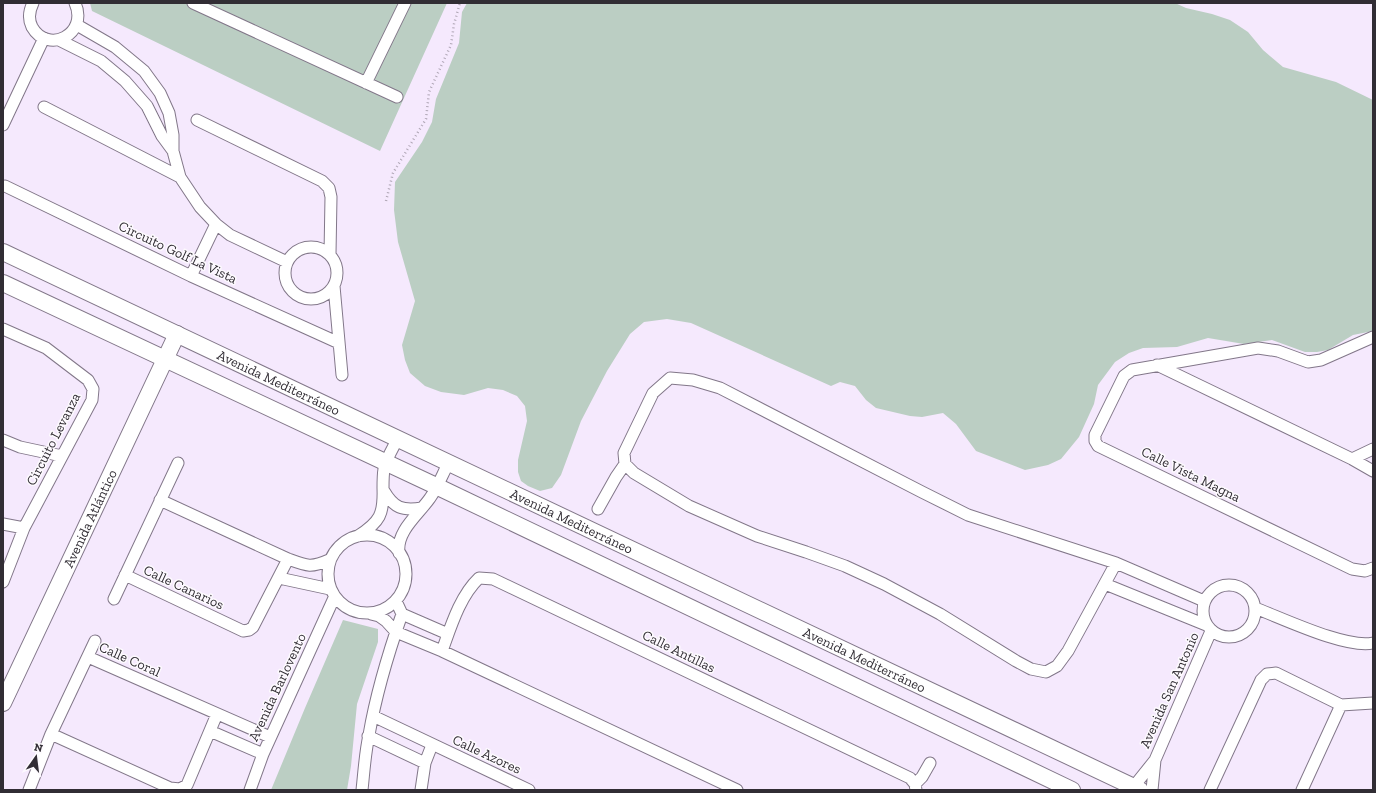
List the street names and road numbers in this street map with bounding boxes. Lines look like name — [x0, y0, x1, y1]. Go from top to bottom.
street label: Circuito Golf La Vista — [116, 218, 240, 287]
street label: Avenida Mediterráneo — [214, 347, 343, 419]
street label: Circuito Levanza — [23, 390, 84, 488]
street label: Calle Vista Magna — [1139, 443, 1243, 506]
street label: Avenida Atlántico — [60, 467, 121, 570]
street label: Avenida Mediterráneo — [507, 485, 636, 558]
street label: Calle Canarios — [141, 561, 227, 613]
street label: Avenida Mediterráneo — [800, 624, 928, 696]
street label: Calle Antillas — [639, 626, 718, 676]
street label: Avenida San Antonio — [1136, 630, 1203, 751]
street label: Avenida Barlovento — [245, 631, 310, 744]
street label: Calle Coral — [96, 638, 163, 681]
street label: Calle Azores — [450, 731, 524, 778]

